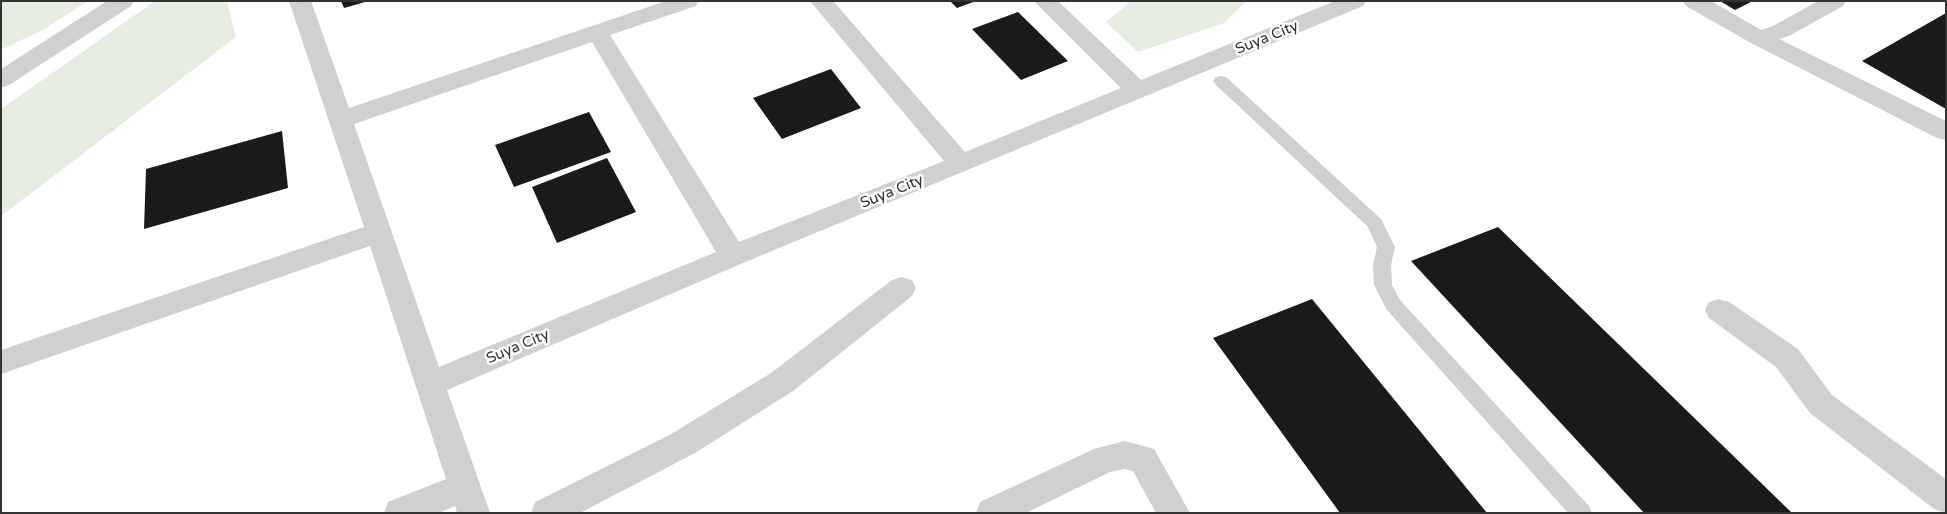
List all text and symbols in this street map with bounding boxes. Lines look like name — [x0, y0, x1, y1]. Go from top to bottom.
street label: Suya City — [1233, 17, 1301, 59]
street label: Suya City — [858, 171, 926, 213]
street label: Suya City — [484, 326, 552, 368]

